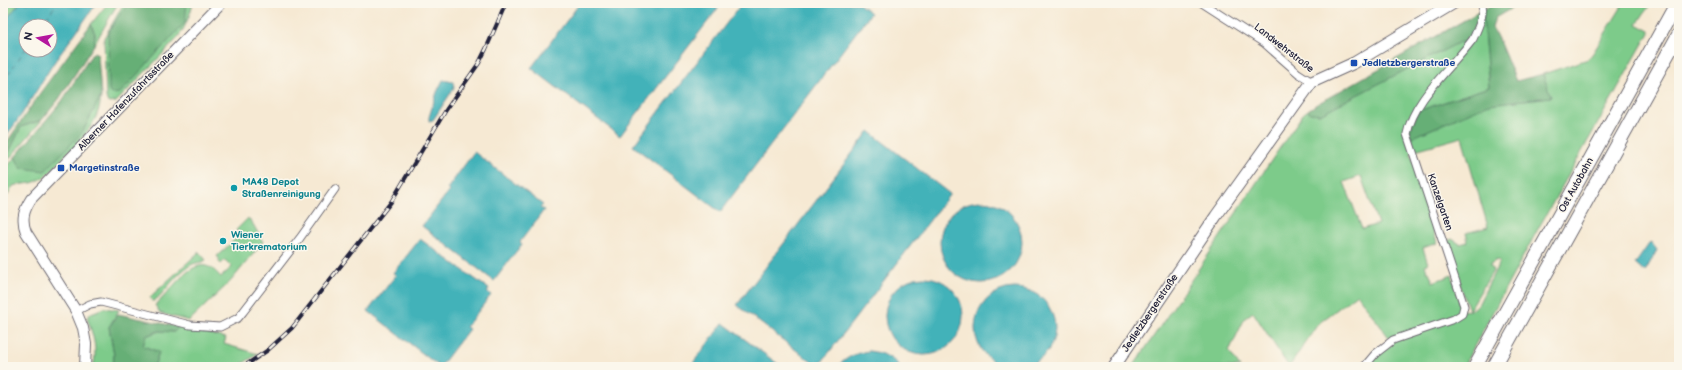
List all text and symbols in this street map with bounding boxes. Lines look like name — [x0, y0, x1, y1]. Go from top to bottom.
north arrow — [18, 18, 58, 58]
street label: Landwehrstraße — [1252, 21, 1316, 75]
text: N — [22, 31, 36, 41]
street label: Alberner Hafenzufahrtsstraße — [75, 49, 177, 153]
place label: Jedletzbergerstraße — [1362, 57, 1456, 69]
marker: Jedletzbergerstraße — [1349, 58, 1359, 68]
street label: Ost Autobahn — [1556, 155, 1596, 215]
place label: Margetinstraße — [69, 162, 140, 174]
marker: Margetinstraße — [56, 163, 66, 173]
street label: Kanzelgarten — [1425, 172, 1456, 233]
place label: MA48 Depot Straßenreinigung — [242, 176, 321, 200]
marker: MA48 Depot Straßenreinigung — [229, 183, 239, 193]
place label: Wiener Tierkrematorium — [231, 229, 307, 253]
marker: Wiener Tierkrematorium — [218, 236, 228, 246]
street label: Jedletzbergerstraße — [1119, 272, 1181, 354]

